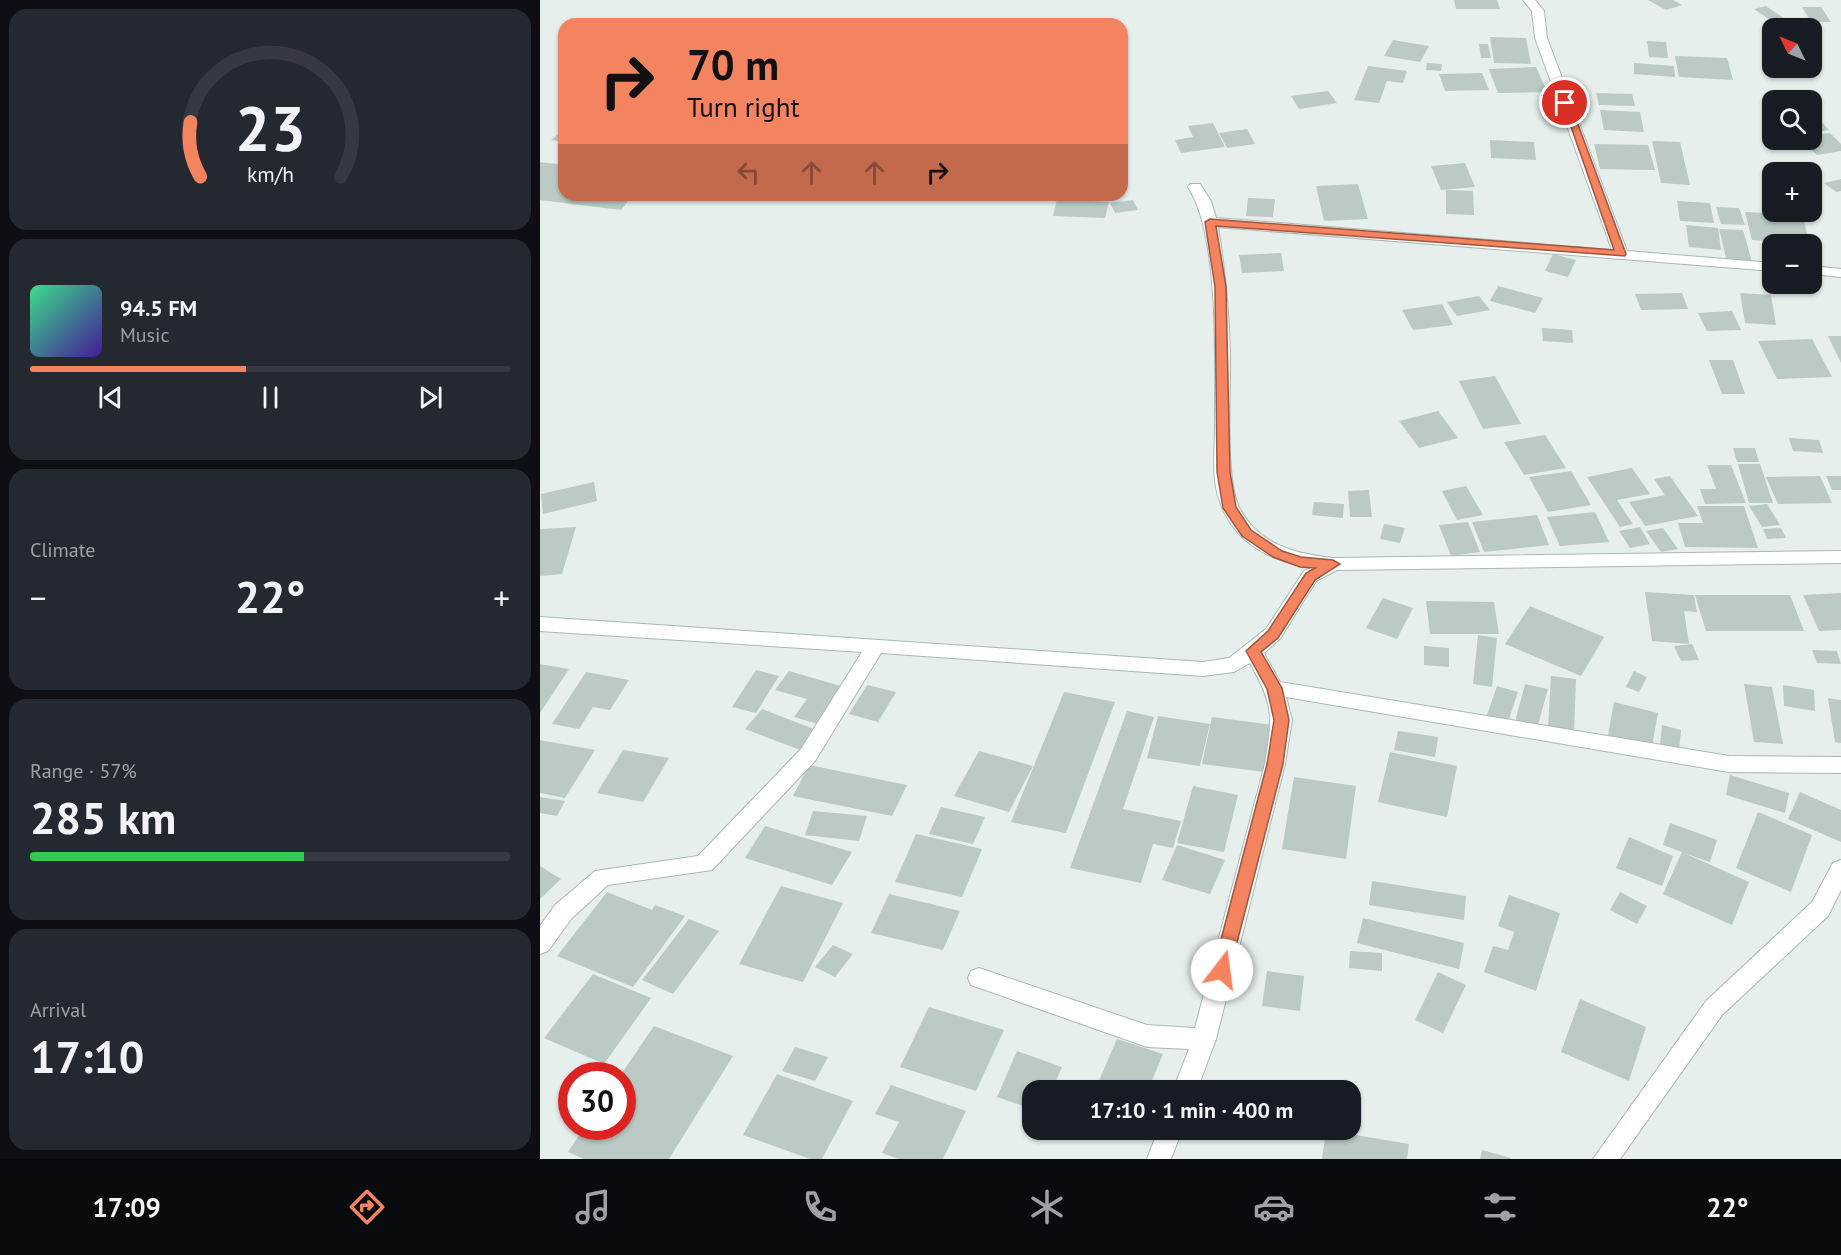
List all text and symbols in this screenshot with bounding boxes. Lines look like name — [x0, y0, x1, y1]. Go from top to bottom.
north arrow — [1762, 18, 1822, 78]
map controls — [1762, 18, 1822, 294]
text: 70 m — [687, 37, 779, 92]
icon: right — [588, 42, 666, 120]
pin — [1539, 77, 1590, 128]
icon: arrive — [1548, 86, 1581, 119]
text: 23 — [235, 87, 305, 168]
text: Turn right — [687, 90, 800, 124]
button: search — [1762, 90, 1822, 150]
icon: left — [732, 156, 765, 189]
icon: ahead — [795, 156, 828, 189]
icon: ahead — [858, 156, 891, 189]
icon: right — [921, 156, 954, 189]
text: km/h — [246, 160, 293, 188]
button: + — [1762, 162, 1822, 222]
button: − — [1762, 234, 1822, 294]
text: 94.5 FM — [120, 294, 197, 322]
text: Music — [120, 322, 169, 348]
icon: previous — [94, 381, 127, 414]
icon: pause — [254, 381, 287, 414]
icon: next — [414, 381, 447, 414]
text: Climate — [30, 537, 96, 563]
text: 22° — [235, 567, 305, 625]
text: − — [30, 576, 47, 619]
text: + — [493, 576, 510, 619]
text: Range · 57% — [30, 758, 137, 784]
text: 285 km — [30, 788, 176, 846]
position arrow — [1190, 938, 1254, 1002]
text: Arrival — [30, 997, 86, 1023]
text: 17:10 — [30, 1027, 144, 1085]
speed limit sign: 30 — [558, 1062, 636, 1140]
text: 17:10 · 1 min · 400 m — [1090, 1096, 1293, 1124]
icon: directions — [346, 1186, 388, 1228]
icon: music — [572, 1186, 614, 1228]
icon: phone — [799, 1186, 841, 1228]
icon: climate — [1026, 1186, 1068, 1228]
icon: car — [1253, 1186, 1295, 1228]
icon: filters — [1479, 1186, 1521, 1228]
text: 17:09 — [92, 1190, 161, 1224]
text: 22° — [1706, 1190, 1749, 1224]

